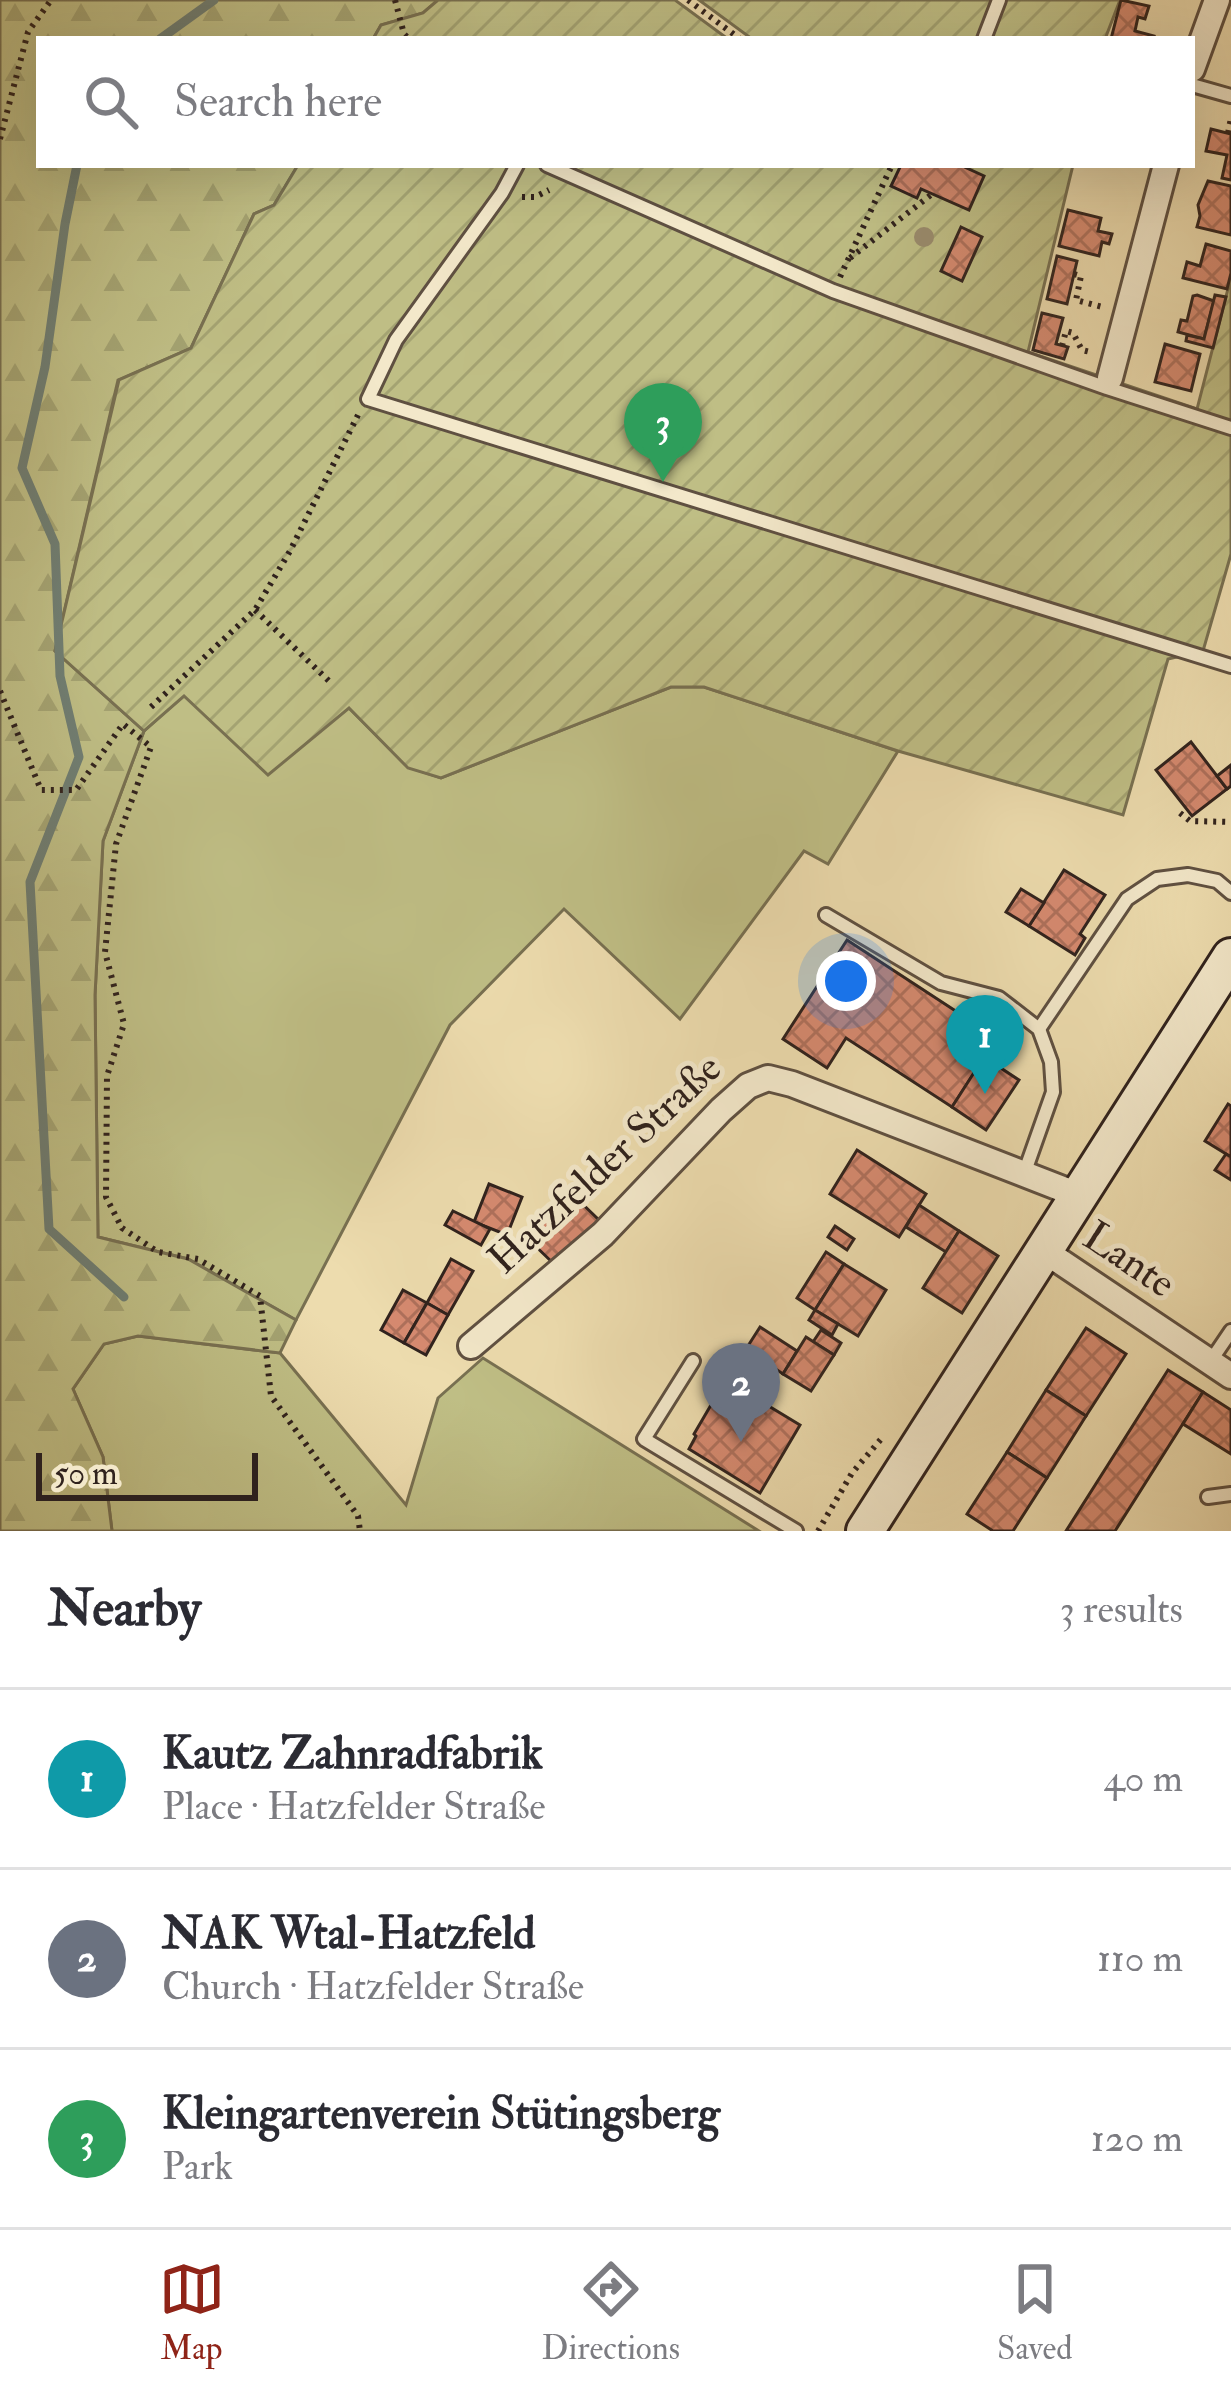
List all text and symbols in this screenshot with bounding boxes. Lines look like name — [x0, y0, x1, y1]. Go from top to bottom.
search box — [36, 36, 1195, 168]
icon: search — [78, 69, 144, 135]
text: Search here — [174, 74, 382, 130]
pin: 3 — [624, 383, 702, 482]
your location — [816, 951, 876, 1011]
pin: 1 — [946, 995, 1024, 1094]
street label: Hatzfelder Straße — [478, 1043, 732, 1285]
street label: Lante — [1073, 1210, 1185, 1310]
pin: 2 — [702, 1343, 780, 1442]
scale bar — [36, 1447, 258, 1500]
text: 50 m — [54, 1453, 118, 1494]
text: Nearby — [48, 1577, 201, 1641]
text: 3 results — [1060, 1585, 1183, 1634]
text: Kautz Zahnradfabrik — [162, 1726, 543, 1782]
text: 1 — [80, 1754, 94, 1803]
text: 40 m — [1104, 1754, 1183, 1803]
text: Place · Hatzfelder Straße — [162, 1782, 546, 1831]
text: NAK Wtal-Hatzfeld — [162, 1906, 535, 1962]
text: 2 — [77, 1934, 97, 1983]
text: 110 m — [1097, 1934, 1183, 1983]
text: Church · Hatzfelder Straße — [162, 1962, 584, 2011]
text: Kleingartenverein Stütingsberg — [162, 2086, 720, 2142]
text: 3 — [80, 2114, 94, 2163]
text: 120 m — [1091, 2114, 1183, 2163]
text: Park — [162, 2142, 233, 2191]
tab: Map — [159, 2256, 225, 2369]
tab: Directions — [542, 2256, 680, 2369]
tab: Saved — [997, 2256, 1072, 2369]

